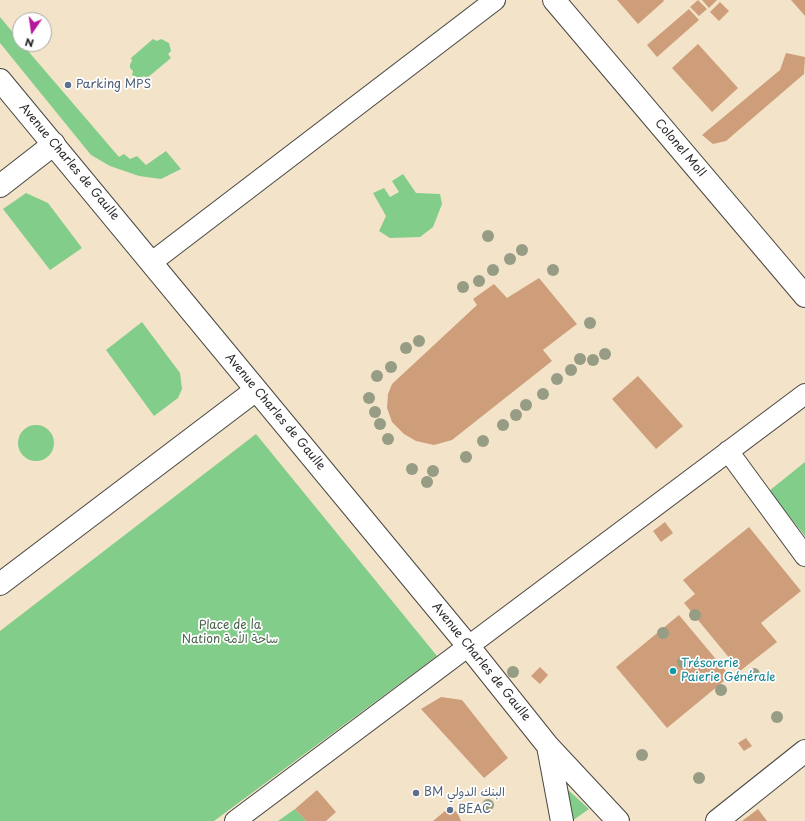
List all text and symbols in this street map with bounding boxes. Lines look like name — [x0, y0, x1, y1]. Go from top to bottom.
north arrow — [12, 12, 52, 52]
text: N — [23, 34, 36, 52]
place label: Parking MPS — [76, 78, 151, 92]
marker: Parking MPS — [63, 80, 73, 90]
street label: Avenue Charles de Gaulle — [16, 101, 122, 223]
street label: Colonel Moll — [652, 116, 708, 180]
street label: Avenue Charles de Gaulle — [222, 351, 328, 473]
street label: Avenue Charles de Gaulle — [429, 600, 533, 724]
park label: Place de la Nation ساحة الأمة — [182, 619, 278, 647]
place label: Trésorerie Paierie Générale — [681, 657, 775, 685]
marker: Trésorerie Paierie Générale — [668, 666, 678, 676]
place label: BM البنك الدولي — [424, 786, 505, 800]
marker: BM البنك الدولي — [411, 788, 421, 798]
place label: BEAC — [458, 803, 491, 817]
marker: BEAC — [445, 805, 455, 815]

